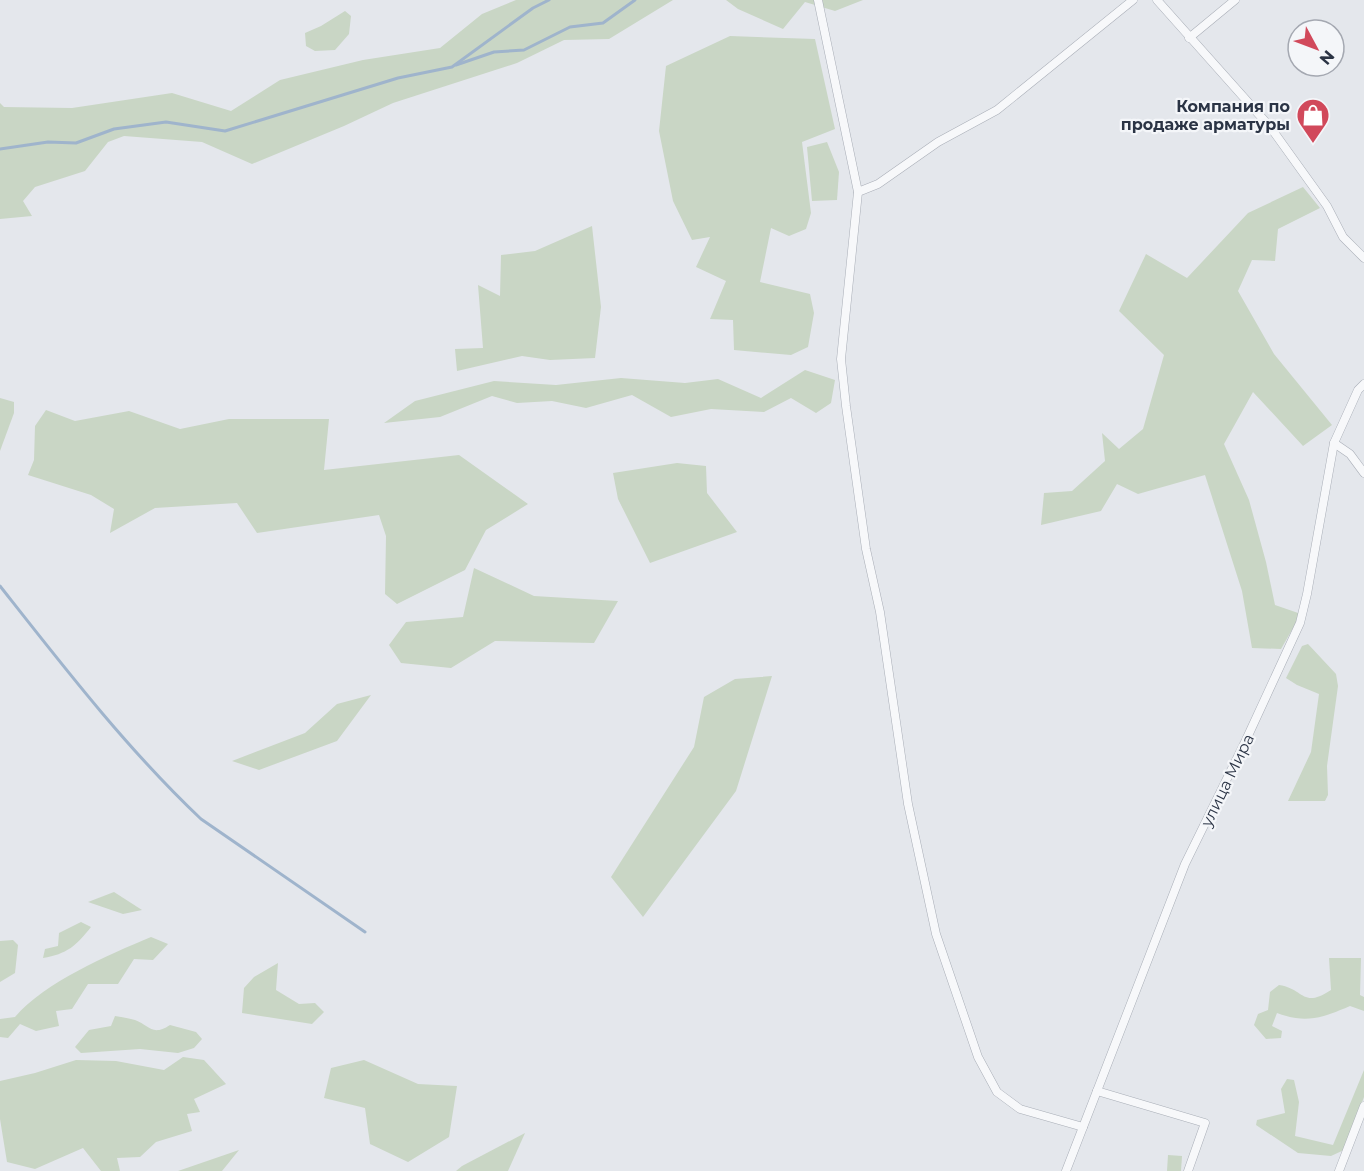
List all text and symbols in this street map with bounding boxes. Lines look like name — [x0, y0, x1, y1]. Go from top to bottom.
north arrow — [1286, 18, 1346, 78]
text: N — [1316, 46, 1338, 69]
place label: Компания по продаже арматуры — [1121, 97, 1290, 134]
shop icon: Компания по продаже арматуры — [1295, 97, 1331, 144]
street label: улица Мира — [1196, 731, 1258, 831]

